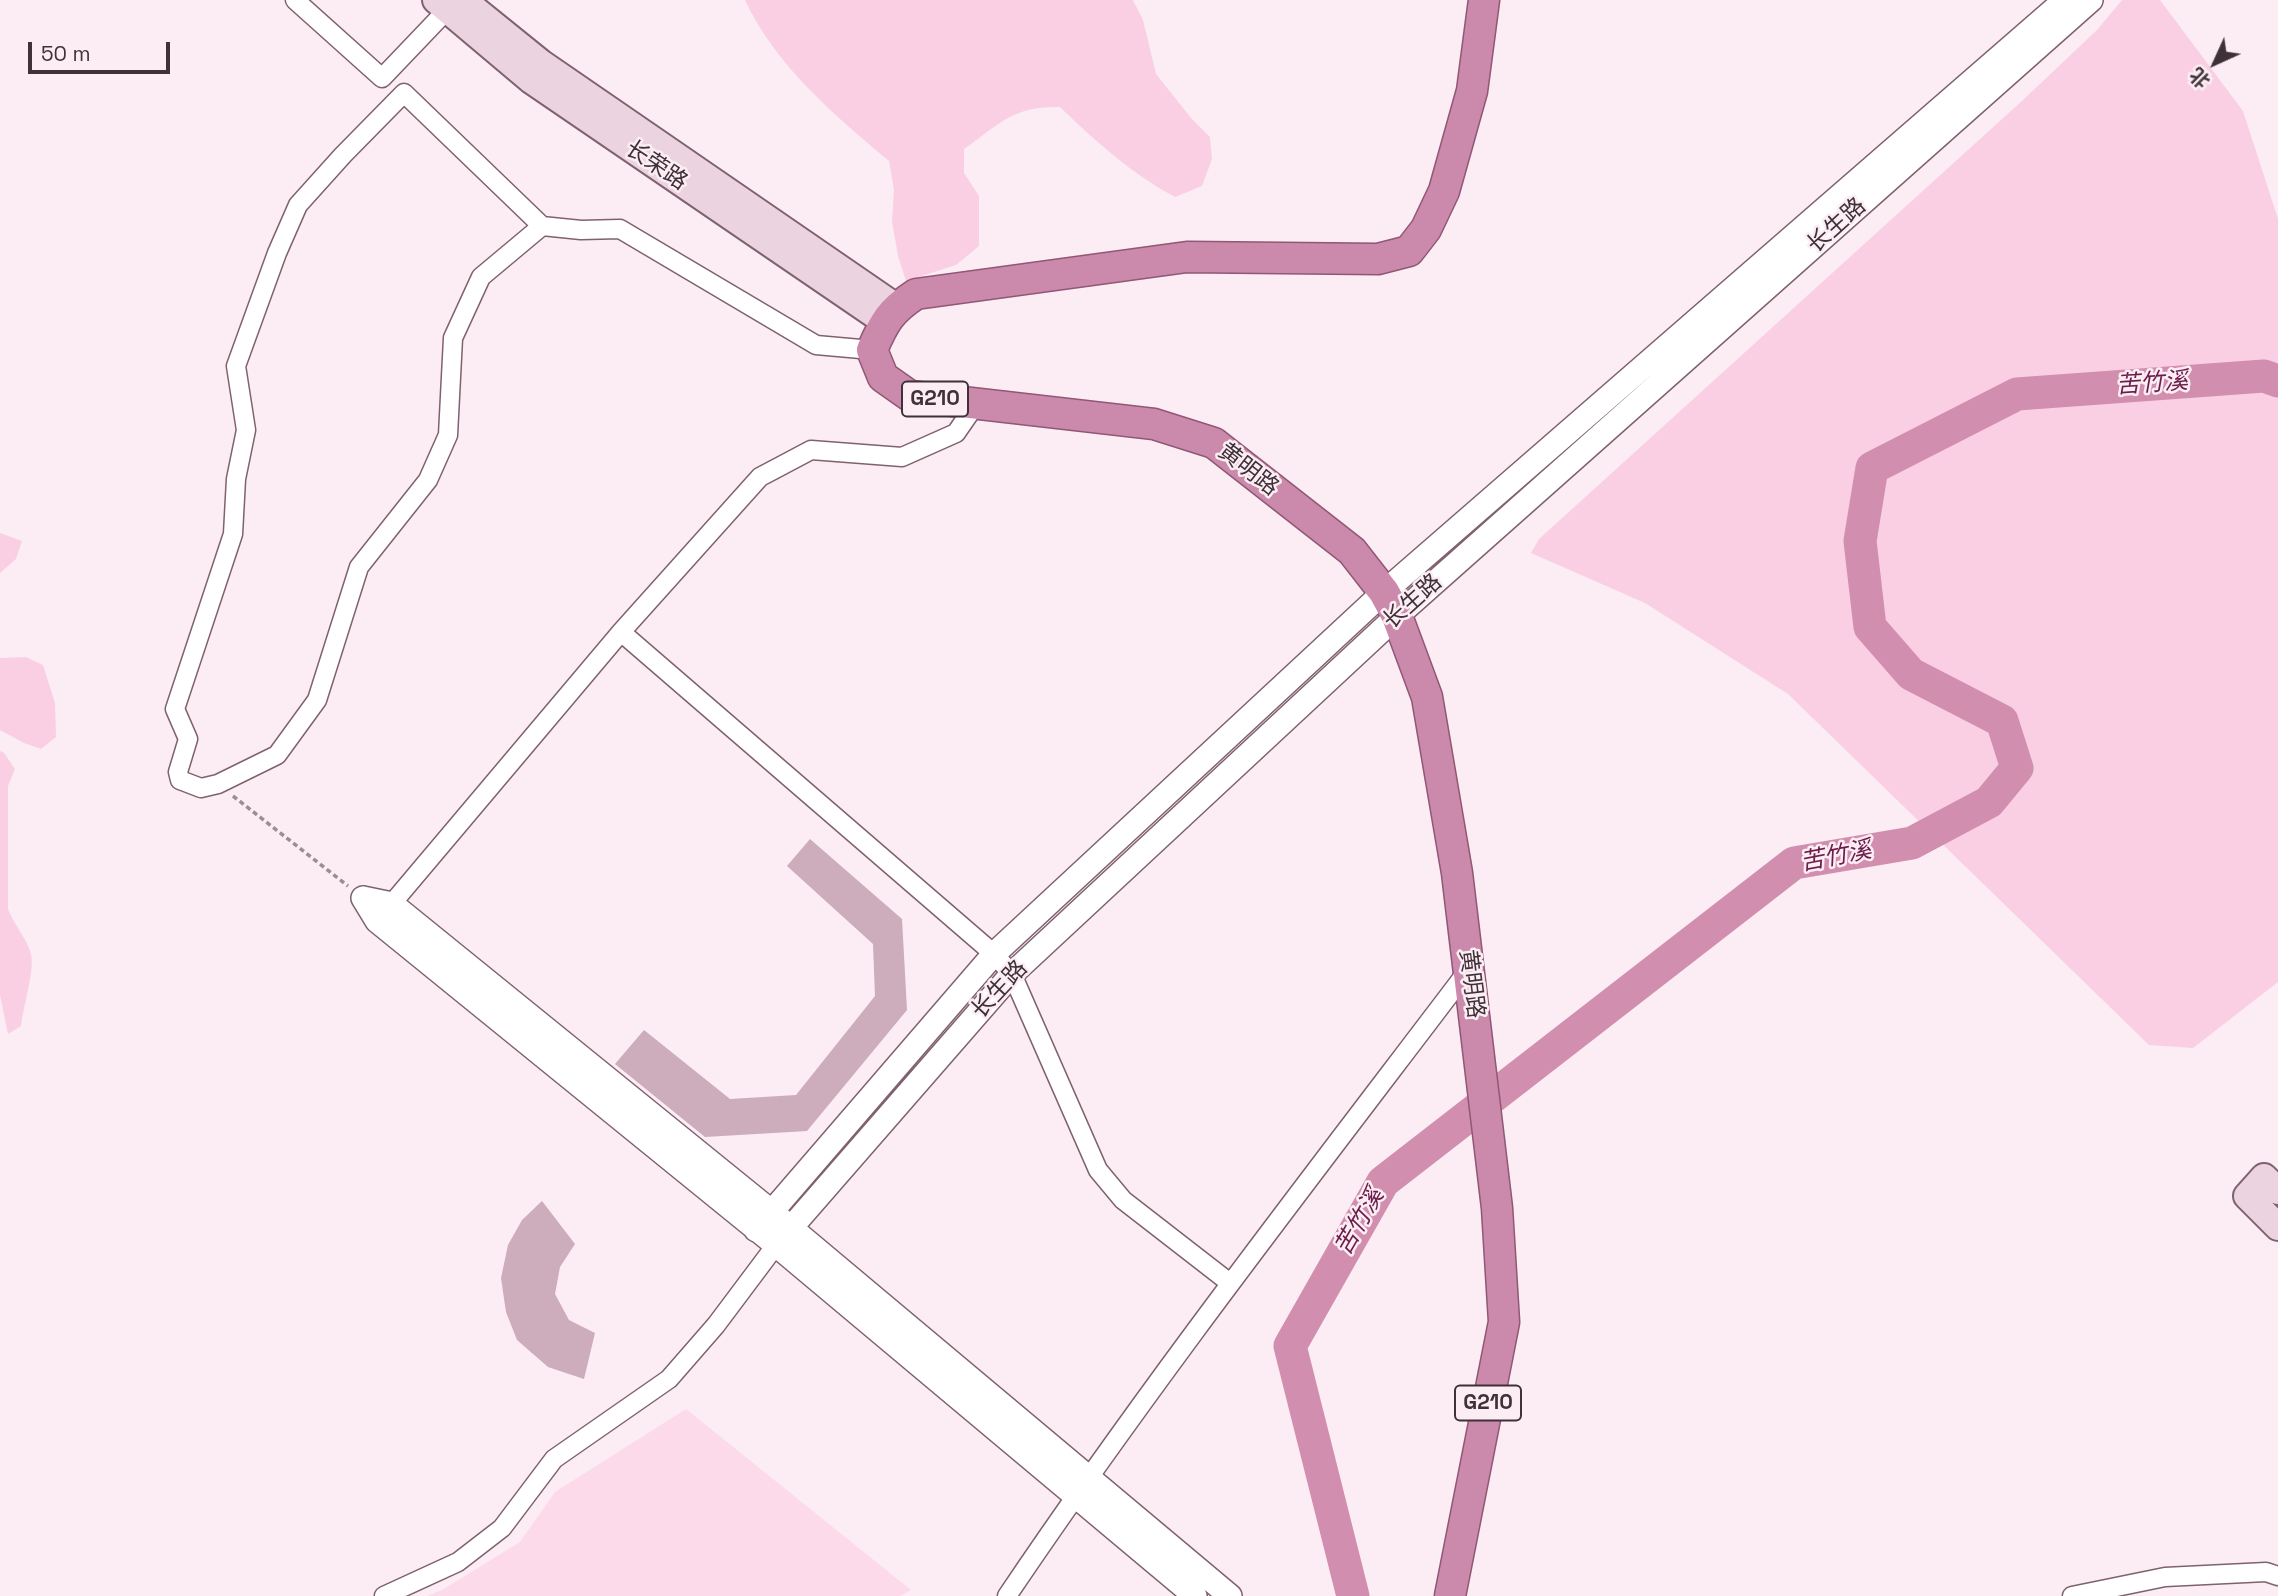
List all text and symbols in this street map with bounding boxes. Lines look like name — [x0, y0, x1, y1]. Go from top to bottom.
scale bar — [32, 28, 173, 72]
north arrow — [2180, 28, 2250, 98]
text: 50 m — [41, 40, 91, 67]
text: 北 — [2184, 63, 2215, 94]
street label: 长荣路 — [620, 135, 692, 197]
street label: 长生路 — [1802, 193, 1872, 259]
water label: 苦竹溪 — [2115, 367, 2189, 401]
road number: G210 — [902, 382, 968, 416]
street label: 黄明路 — [1212, 438, 1284, 502]
street label: 长生路 — [1378, 569, 1448, 635]
water label: 苦竹溪 — [1798, 836, 1874, 878]
street label: 黄明路 — [1453, 948, 1489, 1020]
street label: 长生路 — [966, 955, 1034, 1025]
water label: 苦竹溪 — [1330, 1184, 1390, 1260]
road number: G210 — [1455, 1386, 1521, 1420]

